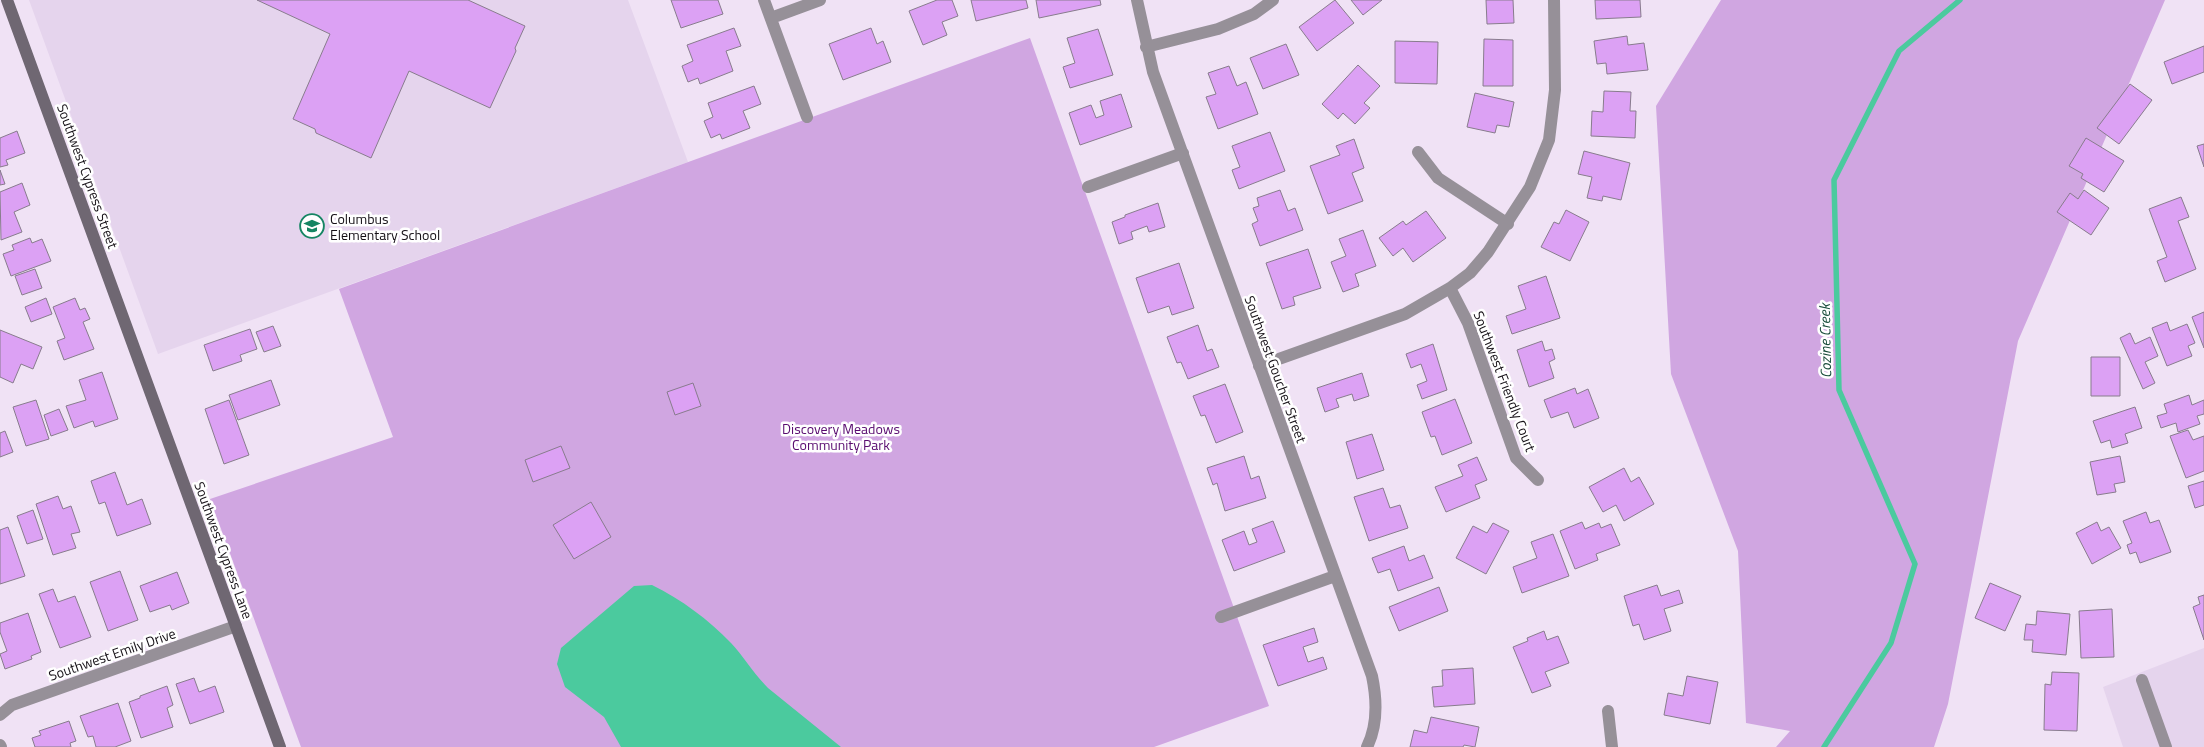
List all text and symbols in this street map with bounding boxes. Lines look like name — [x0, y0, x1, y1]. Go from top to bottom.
street label: Southwest Cypress Street — [52, 101, 124, 251]
place label: Columbus Elementary School — [330, 208, 440, 245]
school or university icon: Columbus Elementary School — [299, 213, 325, 239]
street label: Southwest Goucher Street — [1240, 293, 1312, 446]
water label: Cozine Creek — [1813, 301, 1837, 378]
street label: Southwest Friendly Court — [1468, 308, 1542, 454]
park label: Discovery Meadows Community Park — [782, 418, 900, 455]
street label: Southwest Cypress Lane — [189, 478, 259, 622]
street label: Southwest Emily Drive — [46, 622, 178, 686]

